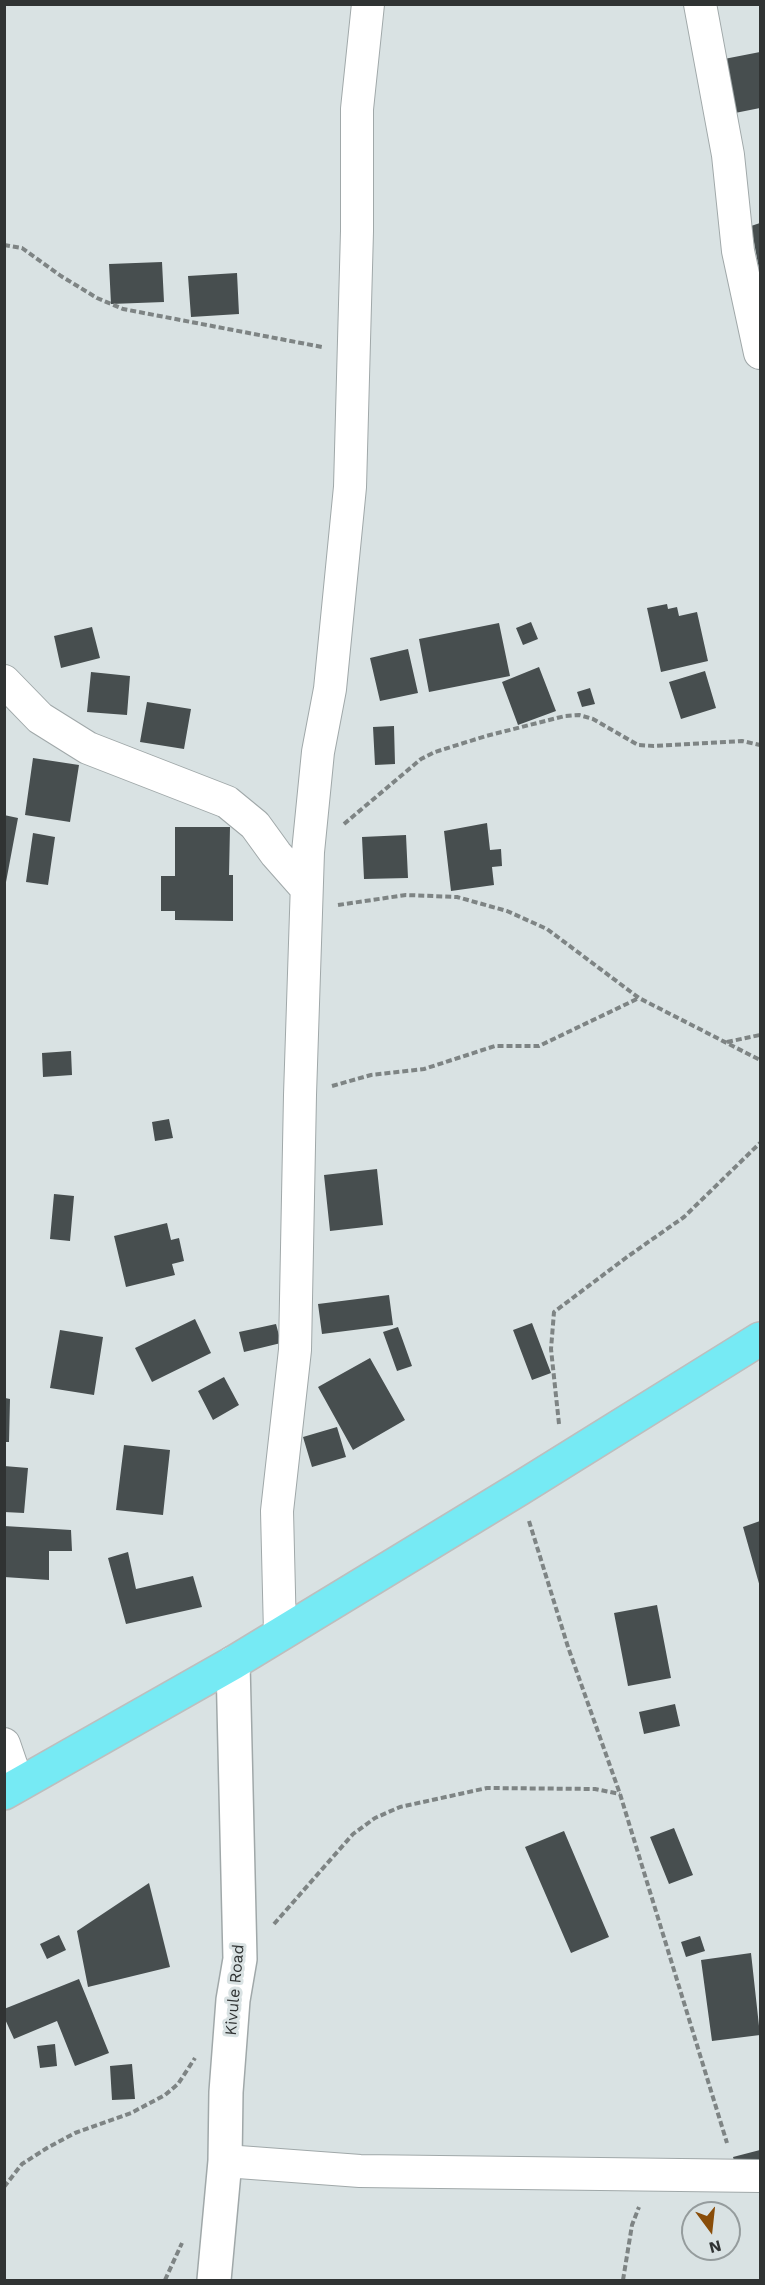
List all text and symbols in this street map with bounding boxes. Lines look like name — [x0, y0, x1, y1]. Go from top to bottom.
street label: Kivule Road — [221, 1944, 249, 2036]
north arrow — [681, 2201, 741, 2261]
text: N — [707, 2236, 723, 2258]

